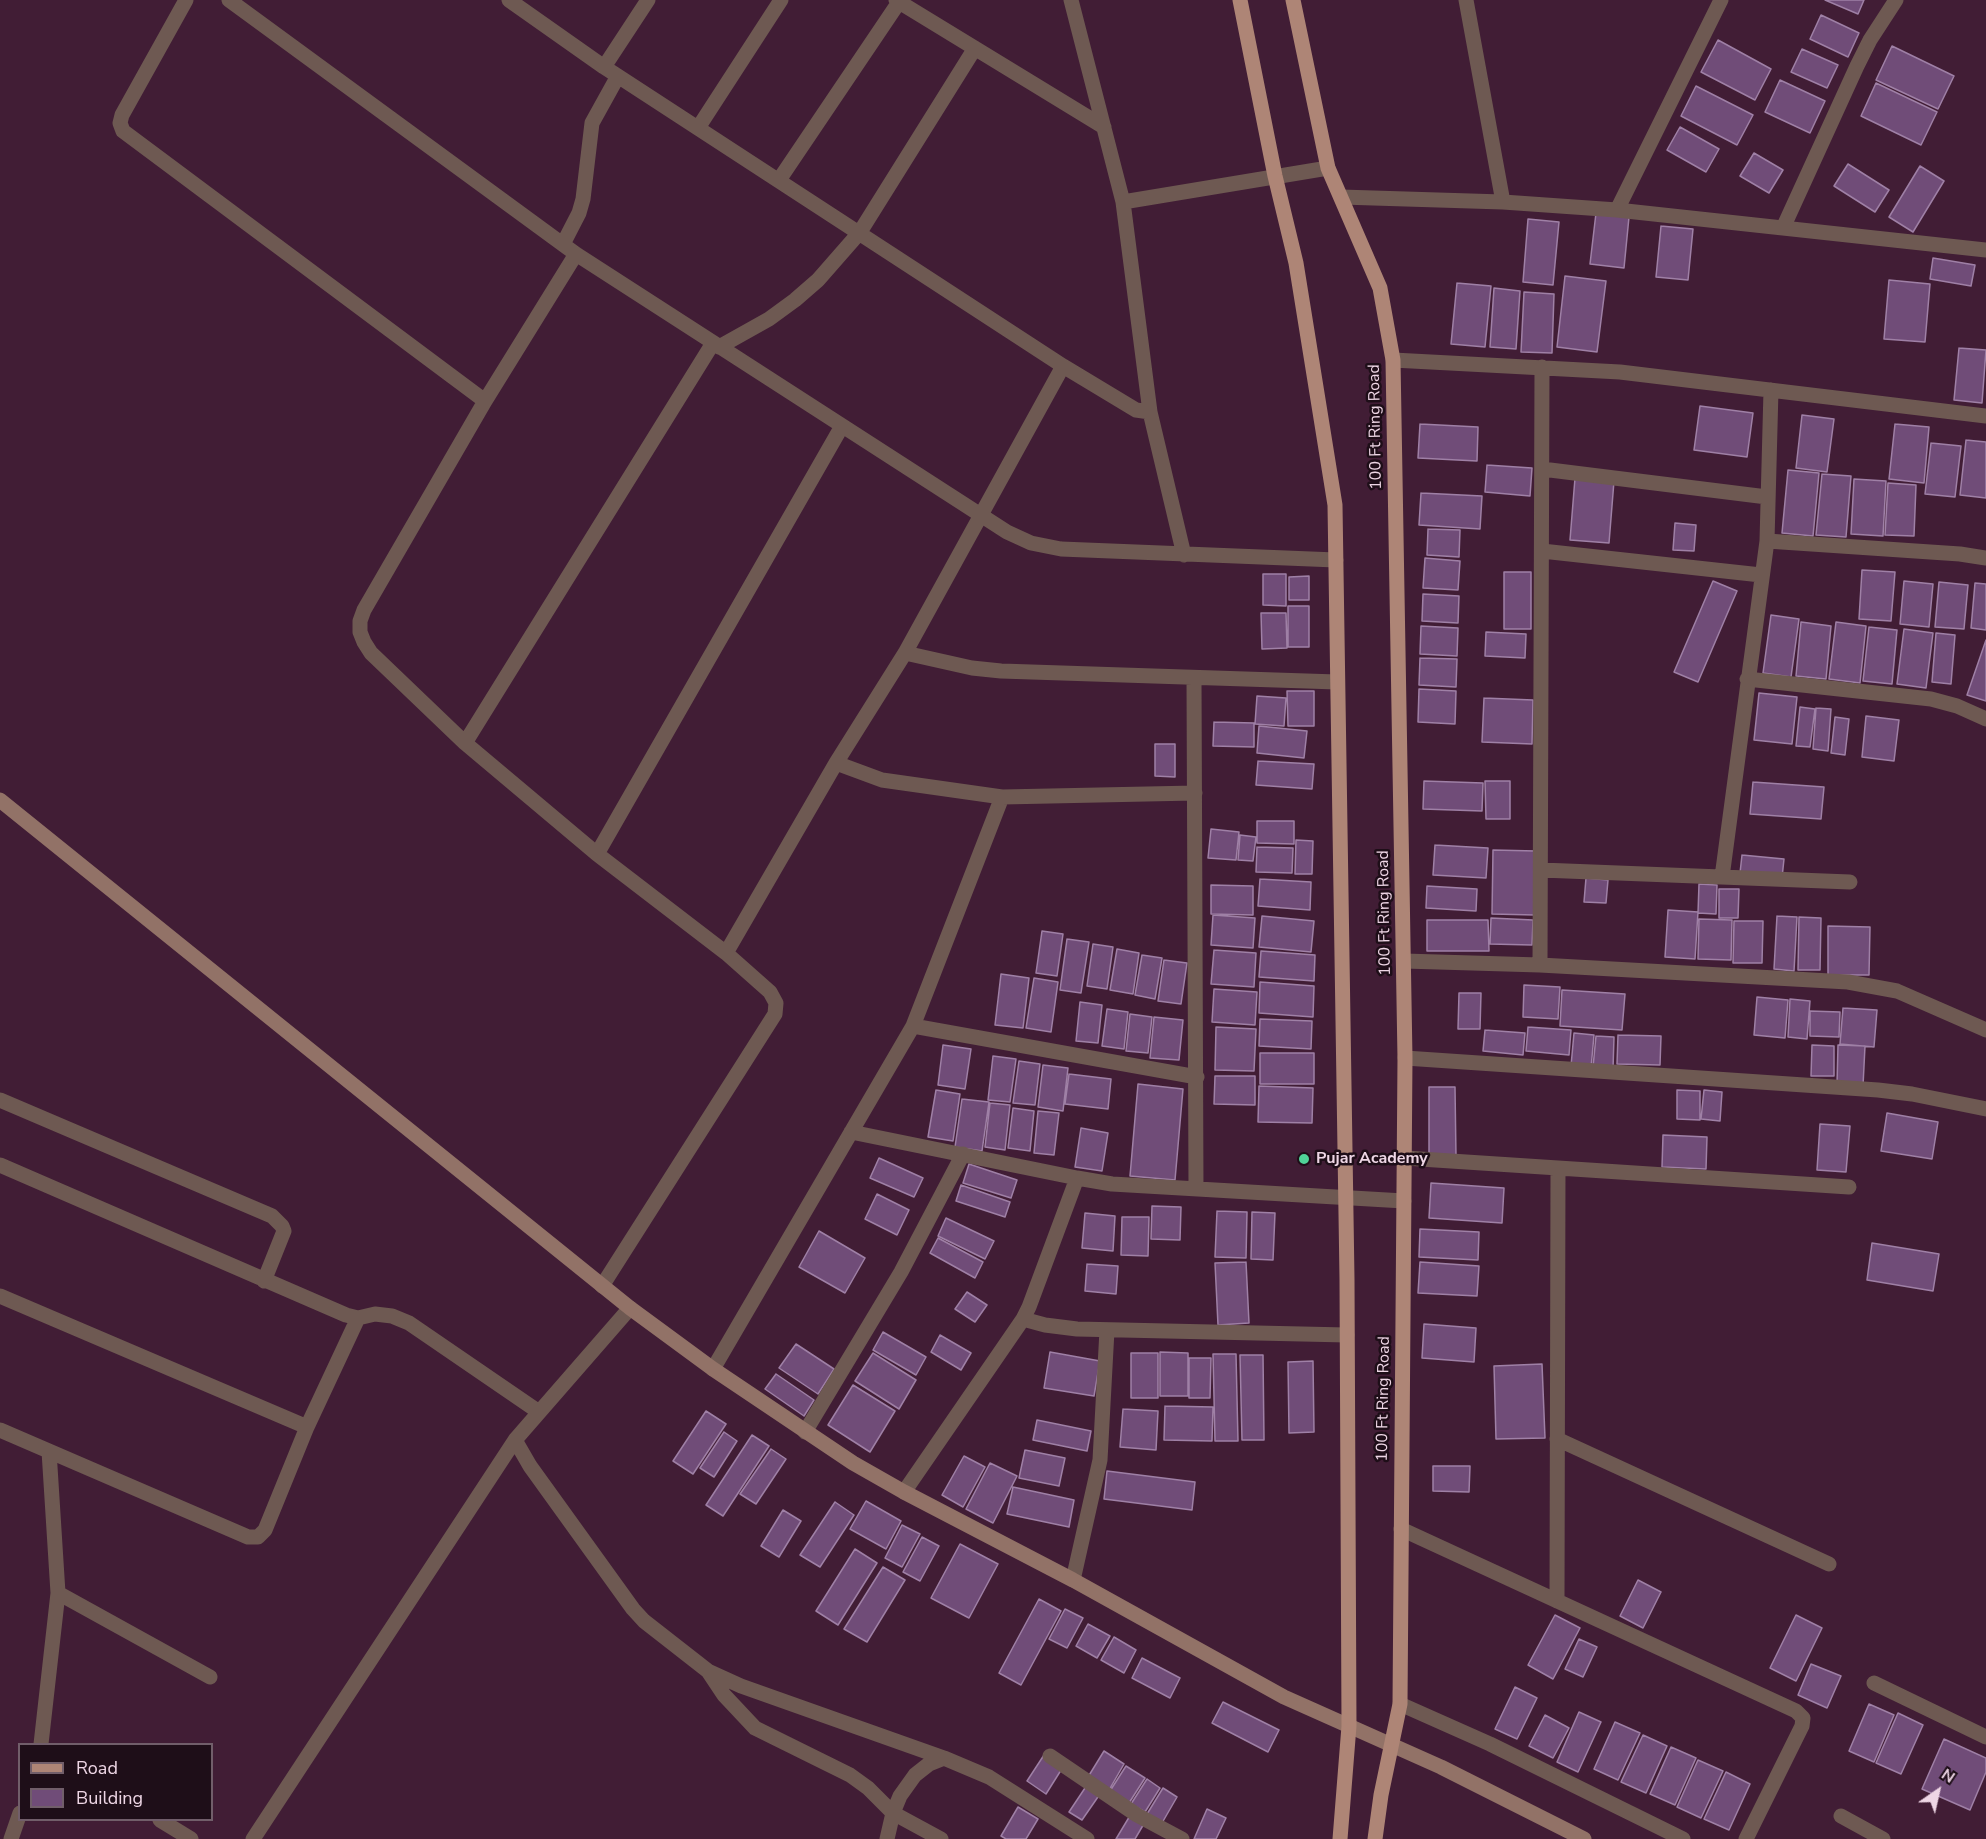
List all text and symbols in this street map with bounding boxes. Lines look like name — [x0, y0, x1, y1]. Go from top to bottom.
street label: 100 Ft Ring Road — [1365, 364, 1387, 490]
street label: 100 Ft Ring Road — [1374, 850, 1396, 976]
place label: Pujar Academy — [1316, 1149, 1428, 1169]
marker: Pujar Academy — [1297, 1152, 1311, 1166]
street label: 100 Ft Ring Road — [1373, 1336, 1395, 1462]
legend — [18, 1743, 213, 1821]
text: Road — [76, 1756, 118, 1780]
north arrow — [1908, 1761, 1968, 1821]
text: N — [1937, 1764, 1959, 1789]
text: Building — [76, 1786, 143, 1810]

